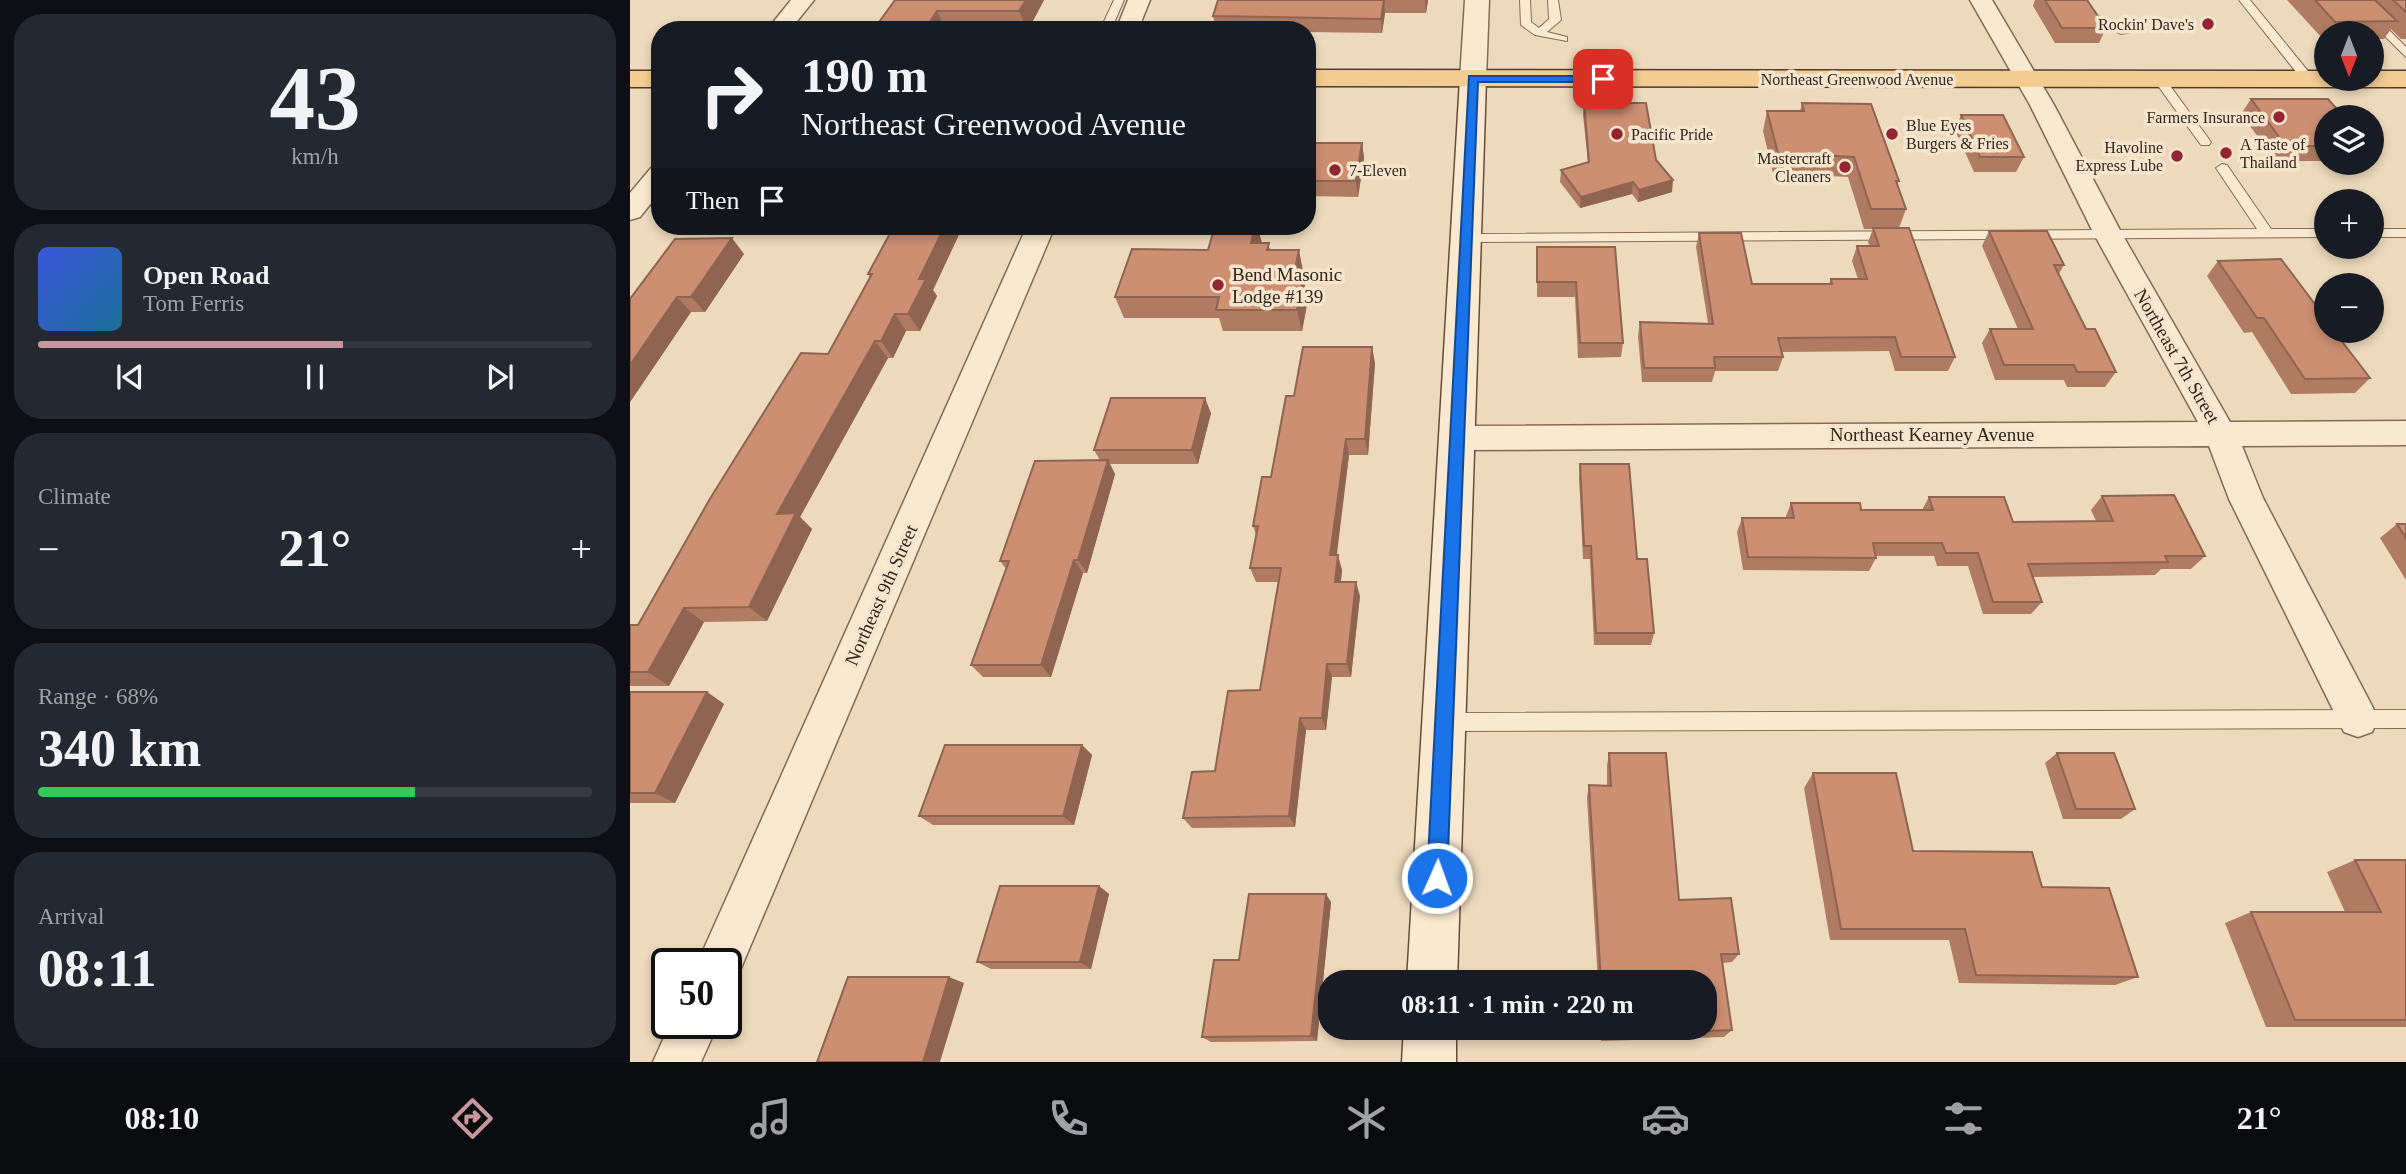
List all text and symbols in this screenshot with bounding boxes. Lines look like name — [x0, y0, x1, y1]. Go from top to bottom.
place label: Rockin' Dave's — [2098, 16, 2194, 33]
marker: Rockin' Dave's — [2200, 16, 2216, 32]
north arrow — [2314, 21, 2384, 91]
map controls — [2314, 21, 2384, 343]
text: 43 — [270, 48, 361, 149]
text: 190 m — [801, 48, 928, 103]
icon: right — [686, 49, 777, 140]
pin — [1573, 49, 1633, 109]
icon: arrive — [1584, 60, 1622, 98]
street label: Northeast Greenwood Avenue — [1761, 71, 1953, 88]
button: layers — [2314, 105, 2384, 175]
text: Northeast Greenwood Avenue — [801, 106, 1186, 142]
place label: Farmers Insurance — [2146, 109, 2265, 126]
marker: Farmers Insurance — [2271, 109, 2287, 125]
place label: Blue Eyes Burgers & Fries — [1906, 117, 2009, 153]
marker: Pacific Pride — [1609, 126, 1625, 142]
place label: Pacific Pride — [1631, 126, 1713, 143]
marker: Blue Eyes Burgers & Fries — [1884, 126, 1900, 142]
place label: A Taste of Thailand — [2240, 136, 2306, 171]
place label: Havoline Express Lube — [2075, 139, 2163, 175]
text: km/h — [291, 144, 339, 169]
marker: A Taste of Thailand — [2218, 145, 2234, 161]
marker: Havoline Express Lube — [2169, 148, 2185, 164]
place label: Mastercraft Cleaners — [1757, 150, 1832, 185]
marker: Mastercraft Cleaners — [1837, 159, 1853, 175]
marker: 7-Eleven — [1327, 162, 1343, 178]
place label: 7-Eleven — [1349, 162, 1407, 179]
icon: arrive — [753, 182, 791, 220]
text: Then — [686, 186, 739, 215]
button: + — [2314, 189, 2384, 259]
text: Open Road — [143, 261, 269, 290]
place label: Bend Masonic Lodge #139 — [1232, 264, 1342, 307]
button: − — [2314, 273, 2384, 343]
marker: Bend Masonic Lodge #139 — [1210, 277, 1226, 293]
street label: Northeast 7th Street — [2130, 285, 2224, 428]
text: Tom Ferris — [143, 291, 244, 316]
icon: previous — [111, 358, 149, 396]
icon: pause — [296, 358, 334, 396]
icon: next — [481, 358, 519, 396]
street label: Northeast Kearney Avenue — [1830, 424, 2034, 445]
text: Climate — [38, 484, 111, 509]
text: 21° — [279, 520, 351, 577]
street label: Northeast 9th Street — [841, 521, 922, 669]
text: − — [38, 528, 59, 570]
text: + — [571, 528, 592, 570]
text: Range · 68% — [38, 684, 158, 709]
text: 340 km — [38, 720, 201, 777]
position arrow — [1400, 841, 1474, 915]
text: Arrival — [38, 904, 104, 929]
text: 08:11 — [38, 940, 156, 997]
speed limit sign: 50 — [651, 948, 742, 1039]
text: 08:11 · 1 min · 220 m — [1401, 990, 1634, 1019]
icon: directions — [448, 1094, 497, 1143]
icon: music — [746, 1094, 795, 1143]
icon: phone — [1044, 1094, 1093, 1143]
icon: climate — [1342, 1094, 1391, 1143]
icon: car — [1641, 1094, 1690, 1143]
icon: filters — [1939, 1094, 1988, 1143]
text: 08:10 — [125, 1100, 199, 1136]
text: 21° — [2237, 1100, 2281, 1136]

